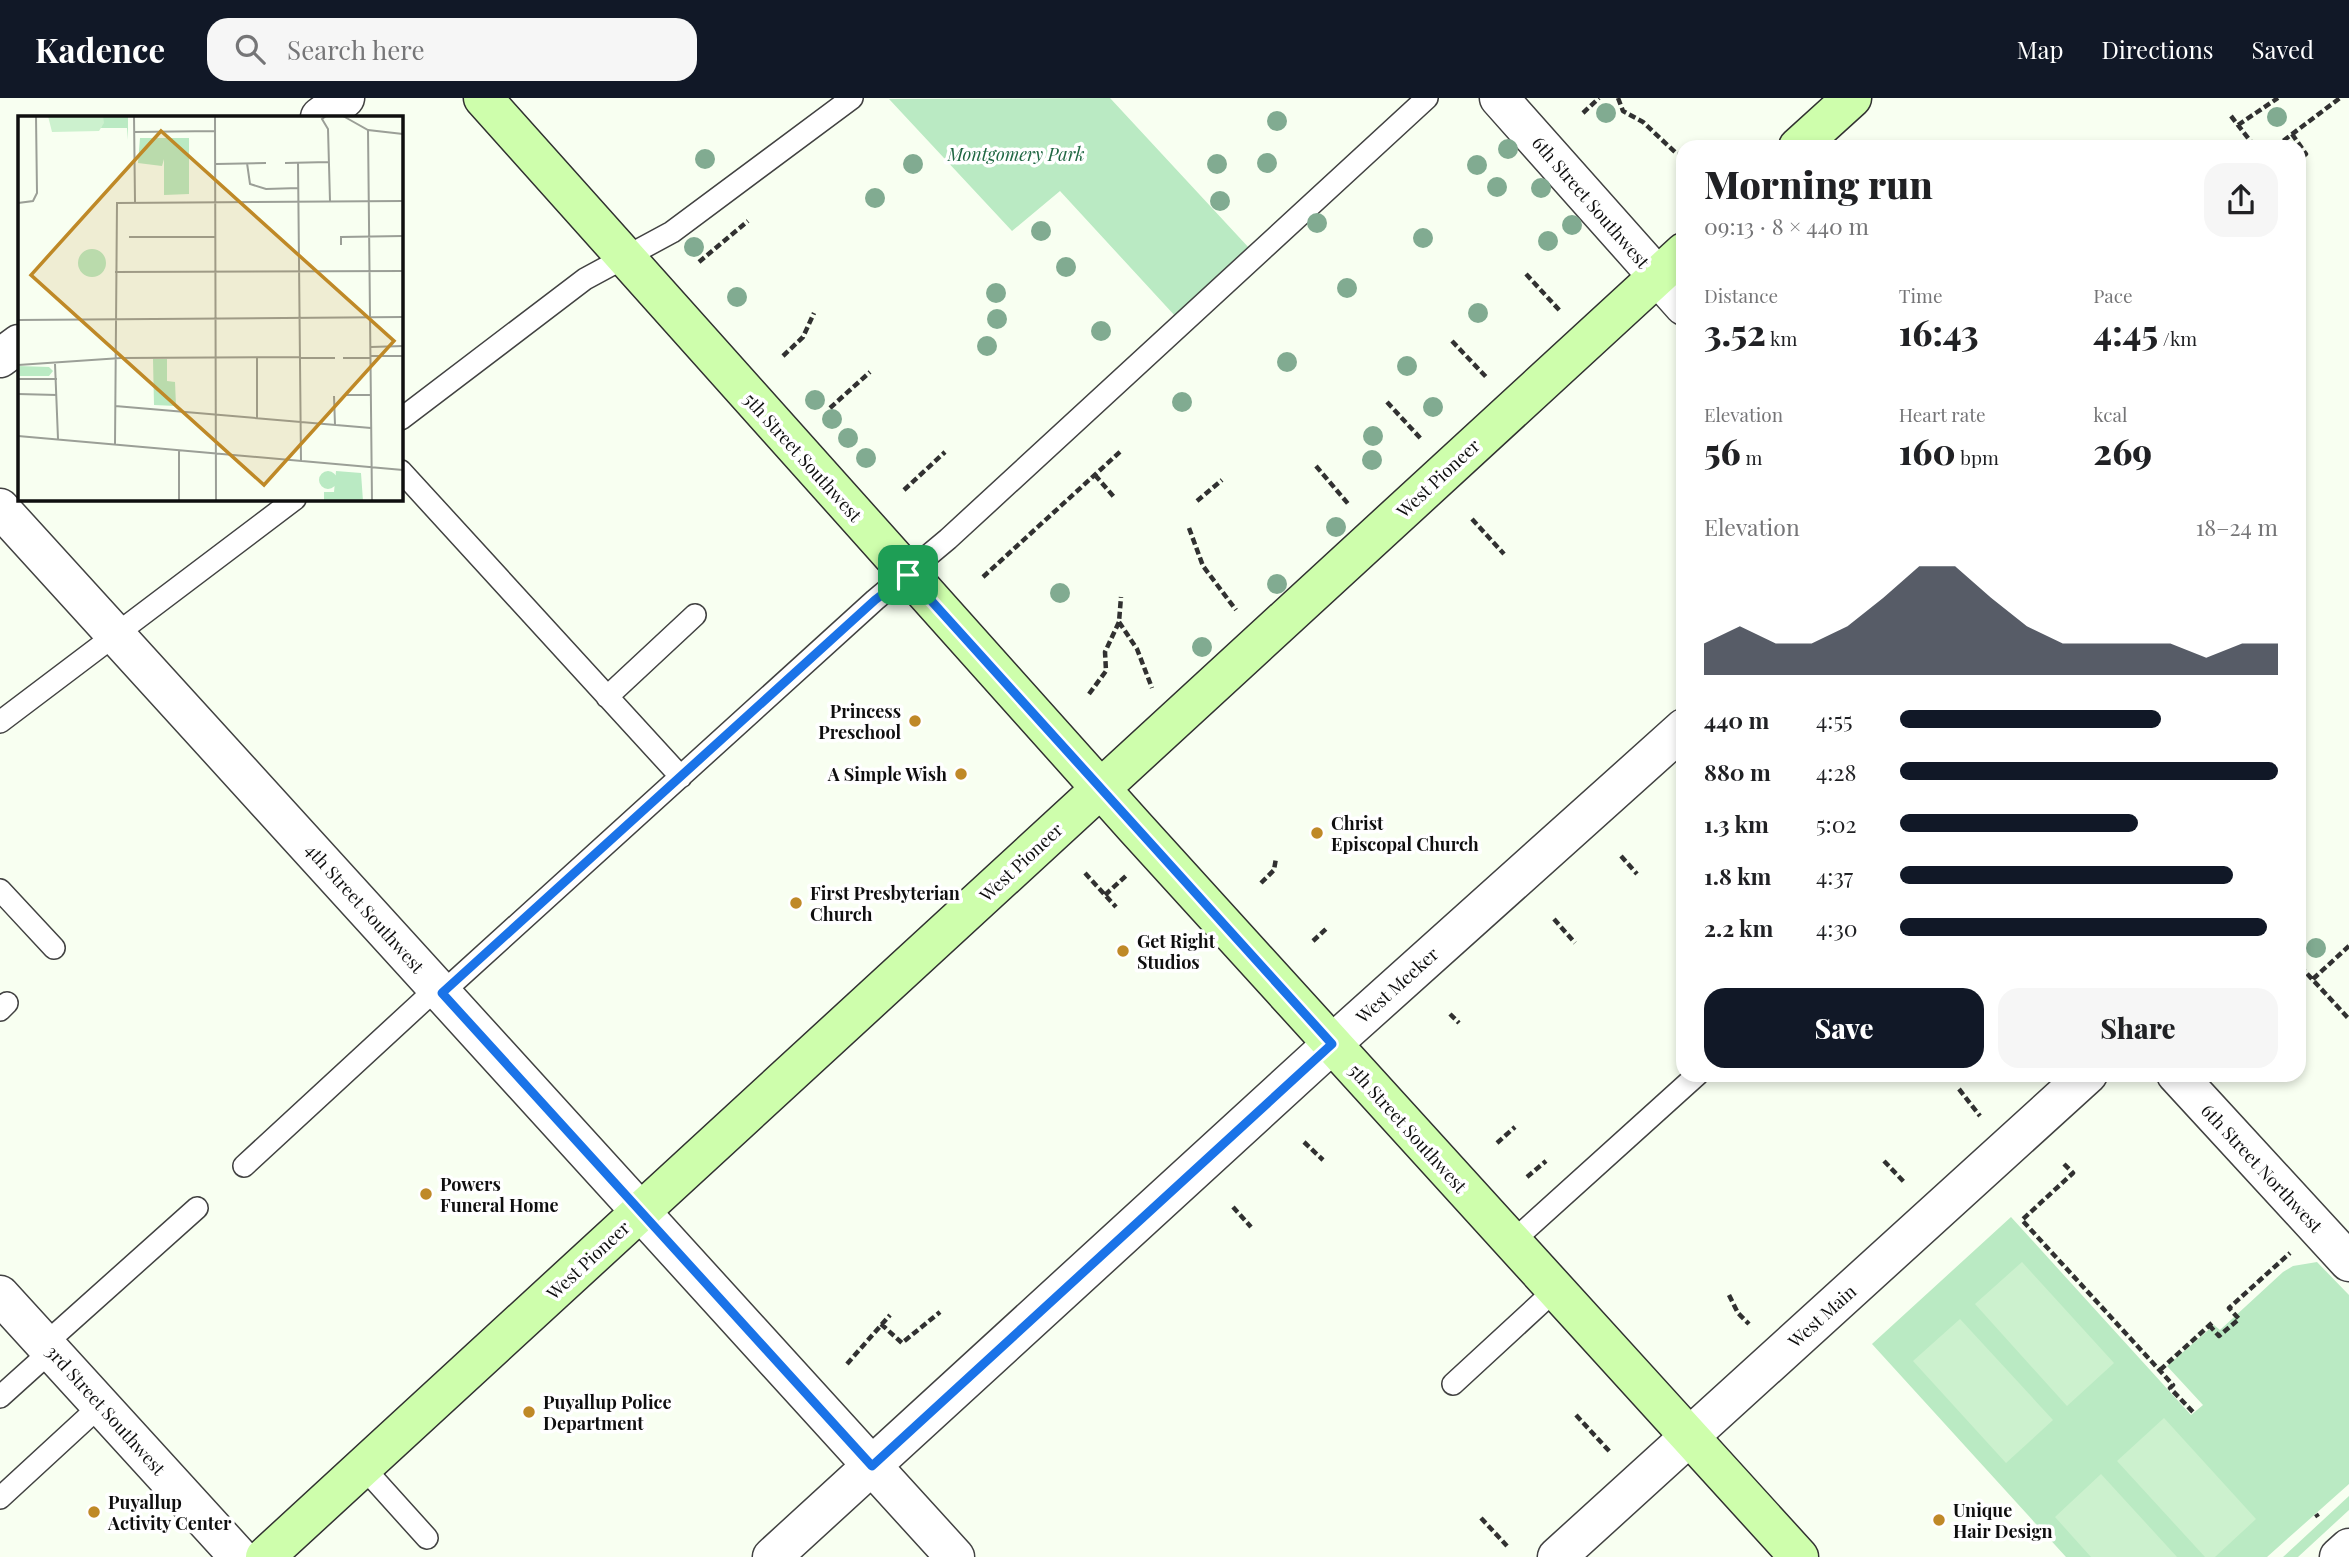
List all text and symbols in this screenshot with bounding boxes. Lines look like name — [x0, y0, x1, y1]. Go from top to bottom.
search box — [207, 18, 697, 81]
text: Kadence — [35, 27, 165, 71]
icon: search — [231, 30, 269, 68]
text: Search here — [287, 32, 425, 67]
text: Map — [2017, 33, 2063, 65]
text: Directions — [2101, 33, 2214, 65]
text: Saved — [2252, 33, 2314, 65]
inset map — [18, 116, 402, 500]
street label: 6th Street Southwest — [1527, 131, 1655, 273]
park label: Montgomery Park — [946, 142, 1085, 166]
text: Morning run — [1704, 158, 1933, 209]
button: share — [2204, 163, 2278, 237]
text: 09:13 · 8 × 440 m — [1704, 210, 1869, 241]
text: Distance — [1704, 282, 1778, 308]
text: Time — [1899, 282, 1943, 308]
text: Pace — [2093, 282, 2133, 308]
text: 3.52 — [1704, 308, 1766, 355]
text: 16:43 — [1899, 308, 1979, 355]
text: 4:45 — [2093, 308, 2158, 355]
text: km — [1766, 325, 1797, 351]
text: /km — [2158, 325, 2197, 351]
street label: 5th Street Southwest — [739, 387, 868, 527]
text: Elevation — [1704, 401, 1783, 427]
text: Heart rate — [1899, 401, 1986, 427]
text: kcal — [2093, 401, 2127, 427]
text: 56 — [1704, 427, 1741, 474]
text: 160 — [1899, 427, 1956, 474]
text: 269 — [2093, 427, 2152, 474]
street label: West Pioneer — [1391, 433, 1485, 523]
text: m — [1741, 444, 1762, 470]
text: bpm — [1956, 444, 1999, 470]
text: Elevation — [1704, 511, 1800, 542]
text: 18–24 m — [2196, 511, 2278, 542]
pin — [878, 545, 938, 605]
icon: arrive — [889, 556, 927, 594]
place label: Princess Preschool — [818, 699, 901, 744]
text: 440 m — [1704, 704, 1769, 735]
text: 4:55 — [1816, 704, 1853, 735]
marker: Princess Preschool — [907, 713, 923, 729]
text: 880 m — [1704, 756, 1771, 787]
text: 4:28 — [1816, 756, 1856, 787]
place label: A Simple Wish — [827, 762, 947, 786]
marker: A Simple Wish — [953, 766, 969, 782]
text: 1.3 km — [1704, 808, 1769, 839]
text: 5:02 — [1816, 808, 1856, 839]
place label: Christ Episcopal Church — [1331, 811, 1479, 856]
street label: West Pioneer — [974, 817, 1068, 907]
marker: Christ Episcopal Church — [1309, 825, 1325, 841]
street label: 4th Street Southwest — [300, 838, 430, 979]
text: 1.8 km — [1704, 860, 1771, 891]
text: 4:37 — [1816, 860, 1853, 891]
place label: First Presbyterian Church — [810, 881, 960, 926]
marker: First Presbyterian Church — [788, 895, 804, 911]
text: 2.2 km — [1704, 912, 1773, 943]
text: 4:30 — [1816, 912, 1858, 943]
place label: Get Right Studios — [1137, 929, 1216, 974]
street label: West Meeker — [1350, 942, 1443, 1029]
marker: Get Right Studios — [1115, 943, 1131, 959]
button: Save — [1704, 988, 1984, 1068]
button: Share — [1998, 988, 2278, 1068]
street label: 5th Street Southwest — [1344, 1058, 1473, 1198]
street label: 6th Street Northwest — [2196, 1099, 2328, 1238]
place label: Powers Funeral Home — [440, 1172, 559, 1217]
marker: Powers Funeral Home — [418, 1186, 434, 1202]
street label: West Pioneer — [541, 1215, 635, 1305]
street label: West Main — [1782, 1279, 1861, 1353]
street label: 3rd Street Southwest — [41, 1340, 171, 1481]
place label: Puyallup Police Department — [543, 1390, 672, 1435]
marker: Puyallup Police Department — [521, 1404, 537, 1420]
place label: Puyallup Activity Center — [107, 1490, 232, 1535]
place label: Unique Hair Design — [1953, 1498, 2053, 1543]
marker: Puyallup Activity Center — [86, 1504, 102, 1520]
marker: Unique Hair Design — [1931, 1512, 1947, 1528]

